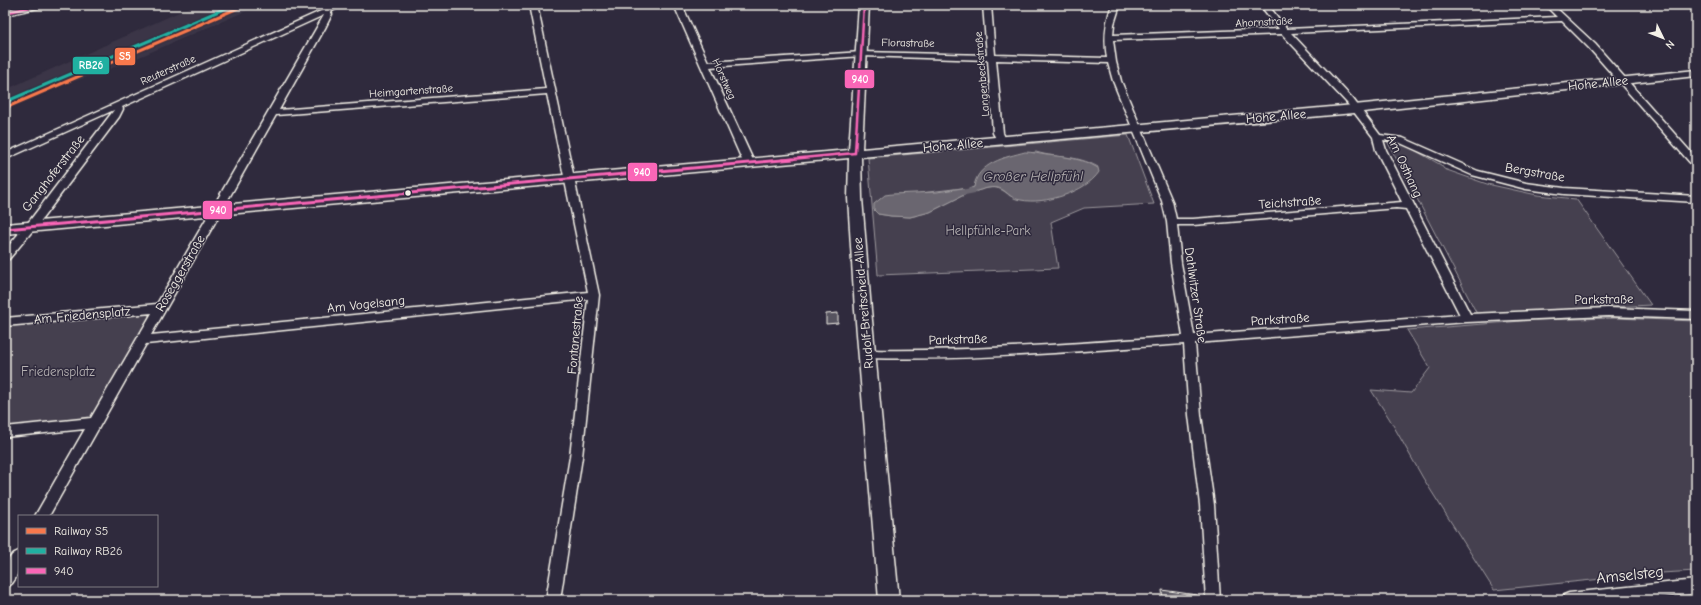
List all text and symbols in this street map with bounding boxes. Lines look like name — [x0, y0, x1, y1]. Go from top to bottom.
street label: Ahornstraße — [1235, 14, 1293, 30]
north arrow — [1643, 18, 1683, 58]
street label: Langenbeckstraße — [972, 30, 992, 117]
street label: Florastraße — [881, 36, 935, 50]
text: N — [1663, 37, 1677, 52]
line badge: S5 — [114, 47, 136, 66]
text: S5 — [119, 50, 131, 63]
street label: Reuterstraße — [138, 52, 198, 88]
line badge: RB26 — [72, 56, 110, 75]
street label: Horstweg — [709, 56, 739, 102]
text: RB26 — [79, 59, 103, 72]
line badge: 940 — [844, 69, 875, 89]
street label: Hohe Allee — [1567, 72, 1629, 94]
text: 940 — [851, 73, 869, 86]
street label: Heimgartenstraße — [369, 82, 454, 100]
street label: Hohe Allee — [1245, 106, 1307, 126]
street label: Ganghoferstraße — [18, 131, 88, 214]
street label: Am Osthang — [1384, 132, 1426, 200]
street label: Hohe Allee — [922, 135, 984, 155]
street label: Bergstraße — [1504, 159, 1566, 185]
line badge: 940 — [627, 162, 658, 182]
text: 940 — [633, 166, 651, 179]
water label: Großer Hellpfühl — [983, 168, 1084, 185]
unlabelled marker — [403, 188, 413, 198]
street label: Teichstraße — [1258, 192, 1322, 212]
line badge: 940 — [202, 200, 233, 220]
text: 940 — [209, 204, 227, 217]
park label: Hellpfühle-Park — [945, 223, 1031, 238]
street label: Roseggerstraße — [152, 232, 208, 314]
street label: Rudolf-Breitscheid-Allee — [850, 236, 876, 369]
street label: Dahlwitzer Straße — [1182, 246, 1210, 344]
street label: Parkstraße — [1574, 291, 1634, 307]
street label: Am Vogelsang — [326, 292, 406, 316]
street label: Fontanestraße — [564, 295, 586, 375]
street label: Am Friedensplatz — [33, 303, 131, 327]
street label: Parkstraße — [1250, 309, 1310, 329]
street label: Parkstraße — [928, 330, 988, 348]
park label: Friedensplatz — [21, 364, 95, 379]
legend — [18, 515, 158, 587]
text: Railway S5 — [54, 524, 108, 538]
text: Railway RB26 — [54, 544, 122, 558]
street label: Amselsteg — [1595, 562, 1665, 588]
text: 940 — [54, 564, 74, 578]

